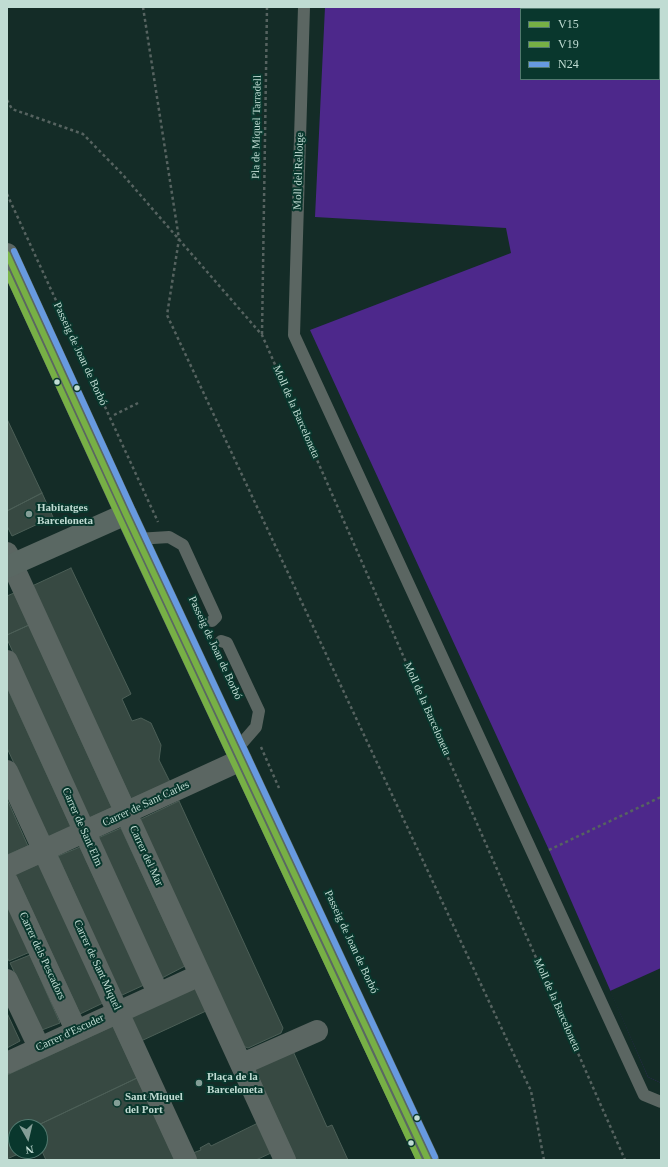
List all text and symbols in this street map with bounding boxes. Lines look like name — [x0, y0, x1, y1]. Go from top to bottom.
legend — [520, 8, 660, 80]
text: V15 — [558, 17, 579, 31]
text: V19 — [558, 37, 579, 51]
text: N24 — [558, 57, 579, 71]
street label: Pla de Miquel Tarradell — [249, 75, 265, 179]
street label: Moll del Rellotge — [291, 132, 307, 210]
street label: Passeig de Joan de Borbó — [50, 300, 110, 408]
street label: Moll de la Barceloneta — [270, 363, 322, 461]
unlabelled marker — [52, 377, 62, 387]
unlabelled marker — [72, 383, 82, 393]
place label: Habitatges Barceloneta — [37, 501, 93, 527]
marker: Habitatges Barceloneta — [24, 509, 34, 519]
street label: Passeig de Joan de Borbó — [185, 594, 245, 702]
street label: Moll de la Barceloneta — [401, 660, 453, 758]
street label: Carrer de Sant Carles — [100, 778, 192, 830]
street label: Carrer de Sant Elm — [59, 786, 105, 868]
street label: Carrer del Mar — [126, 824, 166, 888]
street label: Passeig de Joan de Borbó — [321, 888, 381, 996]
street label: Carrer dels Pescadors — [16, 910, 68, 1002]
street label: Carrer de Sant Miquel — [70, 918, 124, 1012]
street label: Moll de la Barceloneta — [531, 956, 583, 1054]
street label: Carrer d'Escuder — [34, 1011, 106, 1055]
place label: Plaça de la Barceloneta — [207, 1070, 263, 1096]
marker: Plaça de la Barceloneta — [194, 1078, 204, 1088]
place label: Sant Miquel del Port — [125, 1090, 183, 1116]
marker: Sant Miquel del Port — [112, 1098, 122, 1108]
unlabelled marker — [412, 1113, 422, 1123]
north arrow — [8, 1119, 48, 1159]
unlabelled marker — [406, 1138, 416, 1148]
text: N — [25, 1143, 34, 1156]

